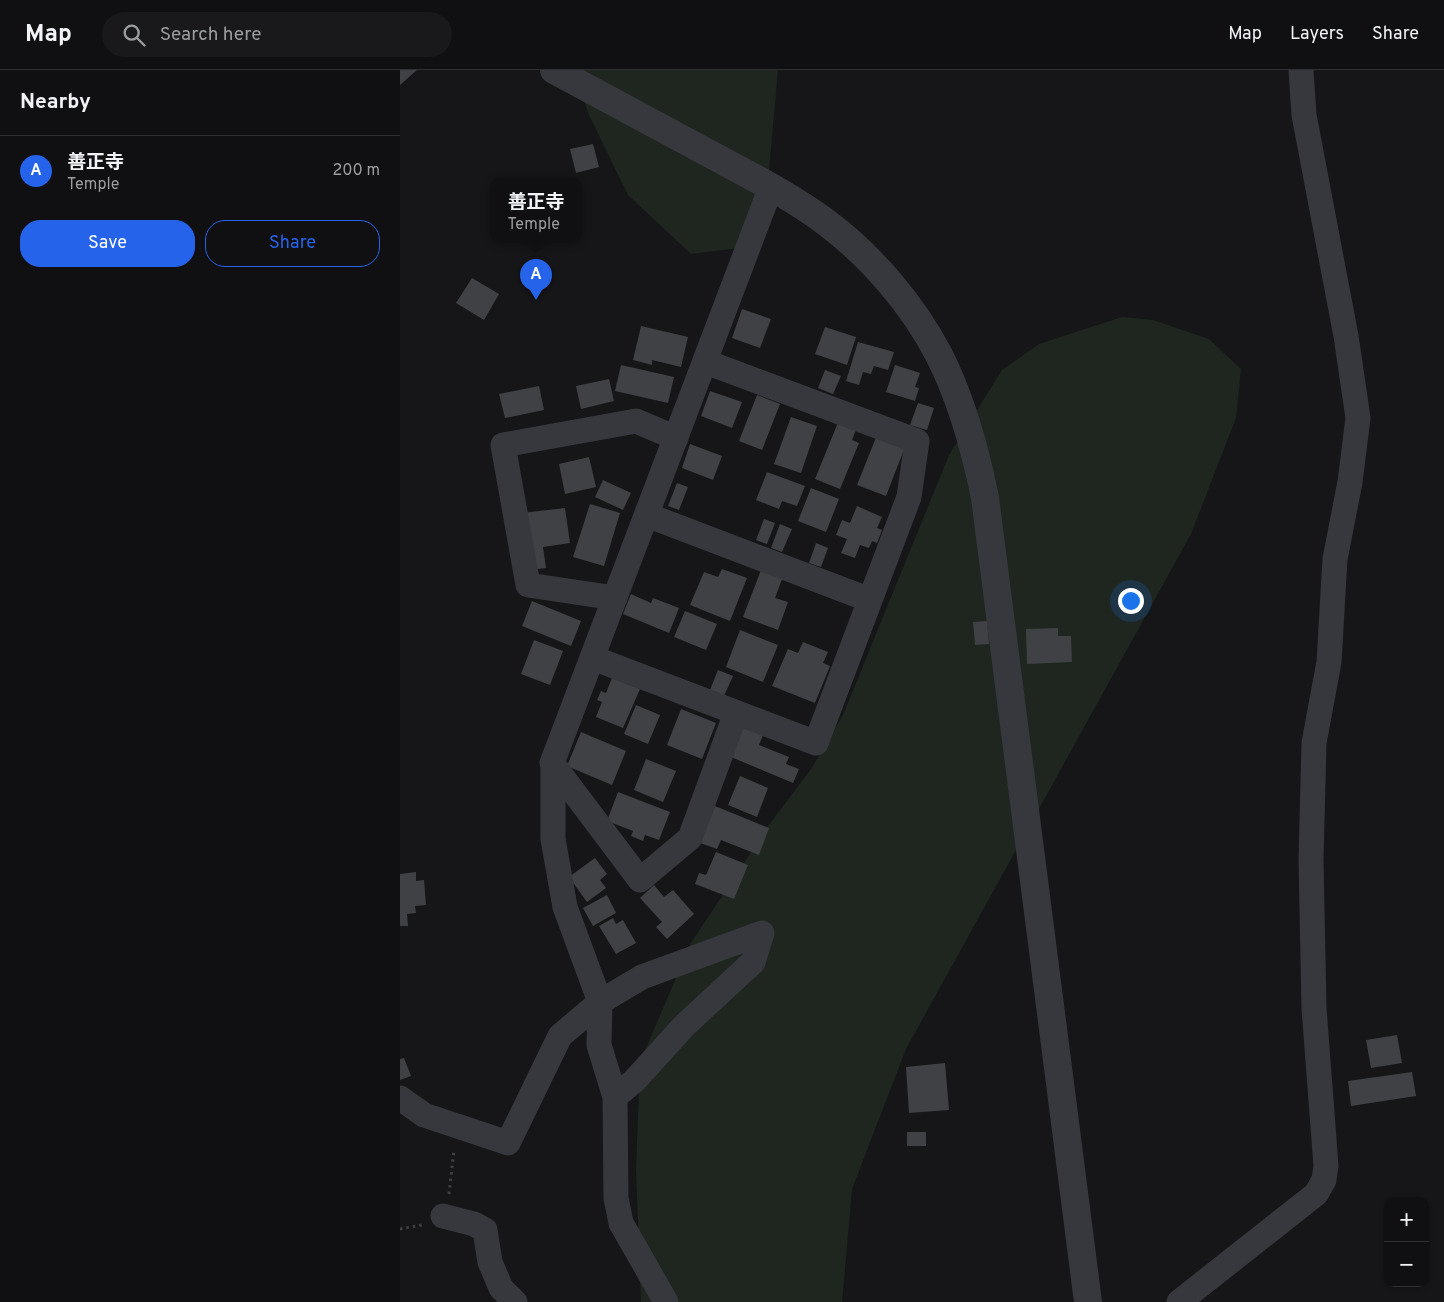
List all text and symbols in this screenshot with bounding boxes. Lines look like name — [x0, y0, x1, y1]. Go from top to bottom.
search box — [102, 12, 452, 57]
text: Map — [25, 20, 72, 50]
icon: search — [120, 21, 148, 49]
text: Search here — [160, 23, 261, 47]
text: Map — [1228, 23, 1262, 46]
text: Layers — [1290, 23, 1344, 46]
text: Share — [1372, 23, 1419, 46]
text: Nearby — [20, 89, 91, 116]
text: 善正寺 — [67, 151, 124, 175]
text: A — [30, 161, 42, 181]
text: 200 m — [332, 161, 380, 181]
text: Temple — [67, 175, 119, 195]
popup — [490, 178, 582, 243]
text: 善正寺 — [507, 191, 565, 215]
text: Temple — [507, 215, 560, 235]
button: Save — [20, 220, 195, 267]
button: Share — [205, 220, 380, 267]
pin: A — [520, 259, 552, 300]
your location — [1118, 588, 1144, 614]
map controls — [1384, 1197, 1429, 1287]
button: + — [1384, 1197, 1429, 1242]
button: − — [1384, 1242, 1429, 1287]

